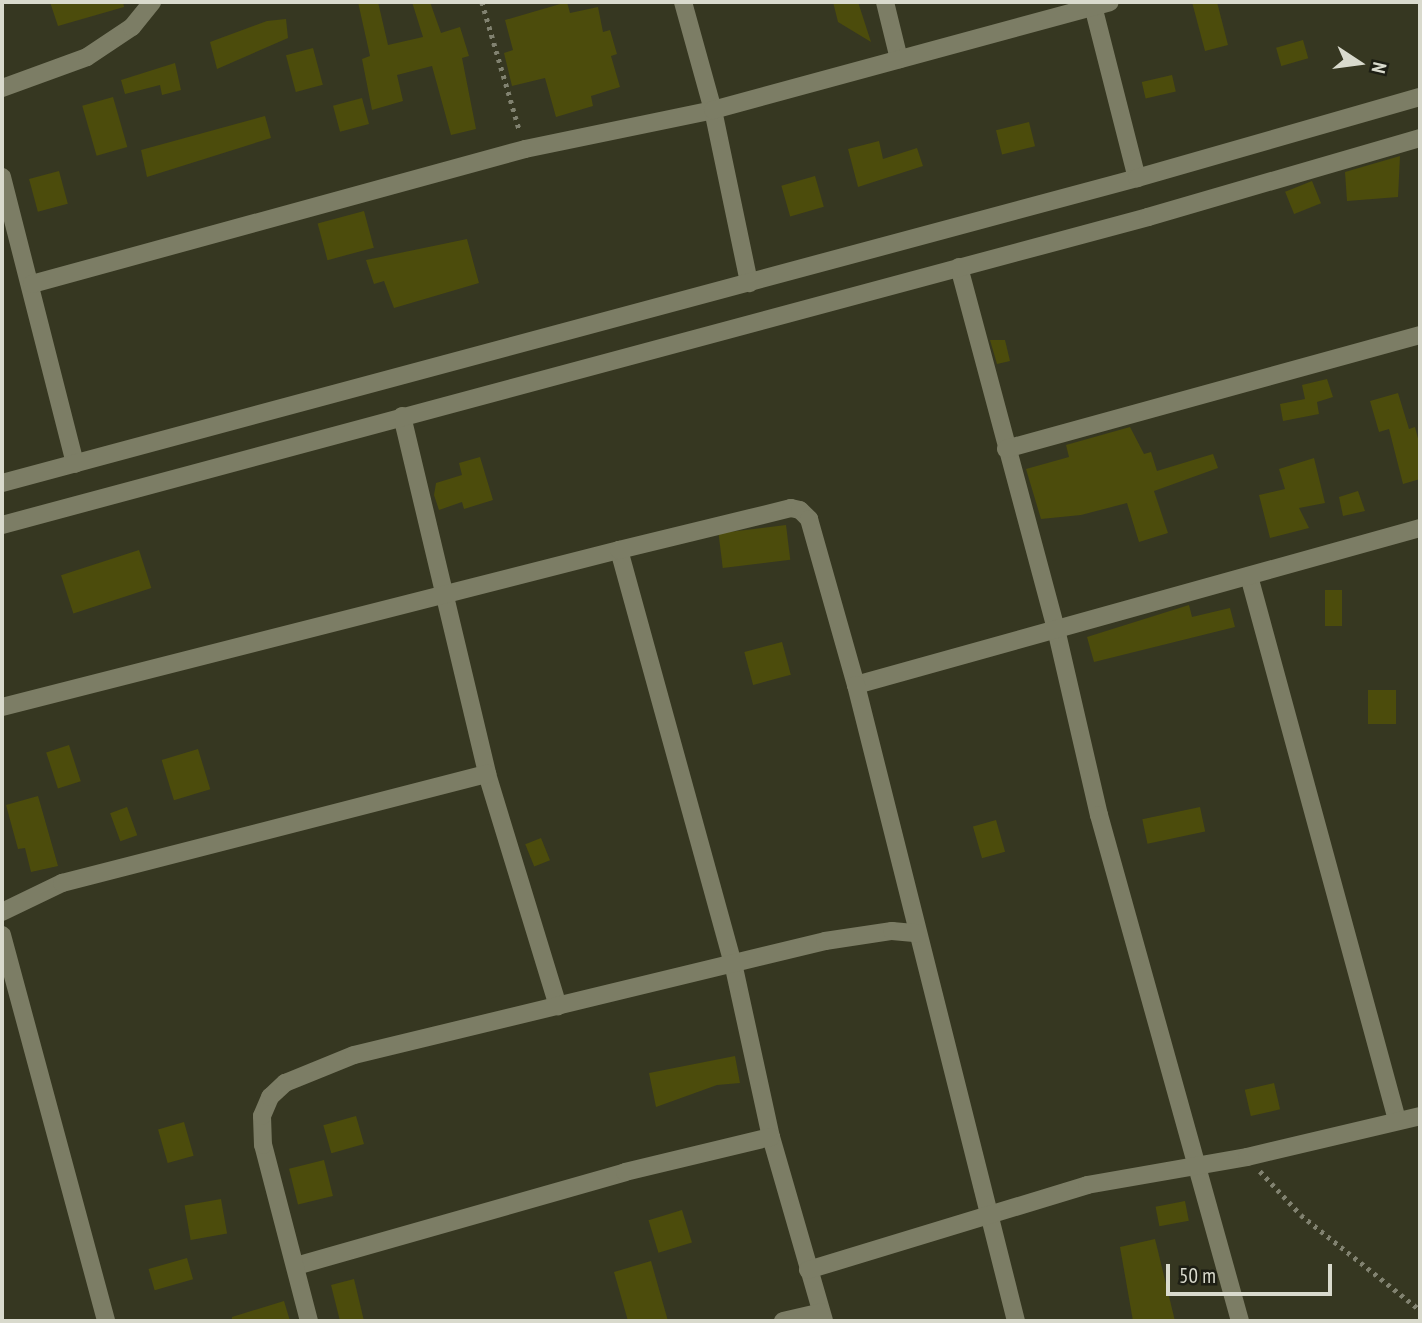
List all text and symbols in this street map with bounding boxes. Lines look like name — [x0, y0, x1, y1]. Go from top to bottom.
north arrow — [1324, 28, 1394, 98]
text: N — [1367, 60, 1392, 75]
scale bar — [1170, 1250, 1336, 1294]
text: 50 m — [1179, 1262, 1216, 1289]

